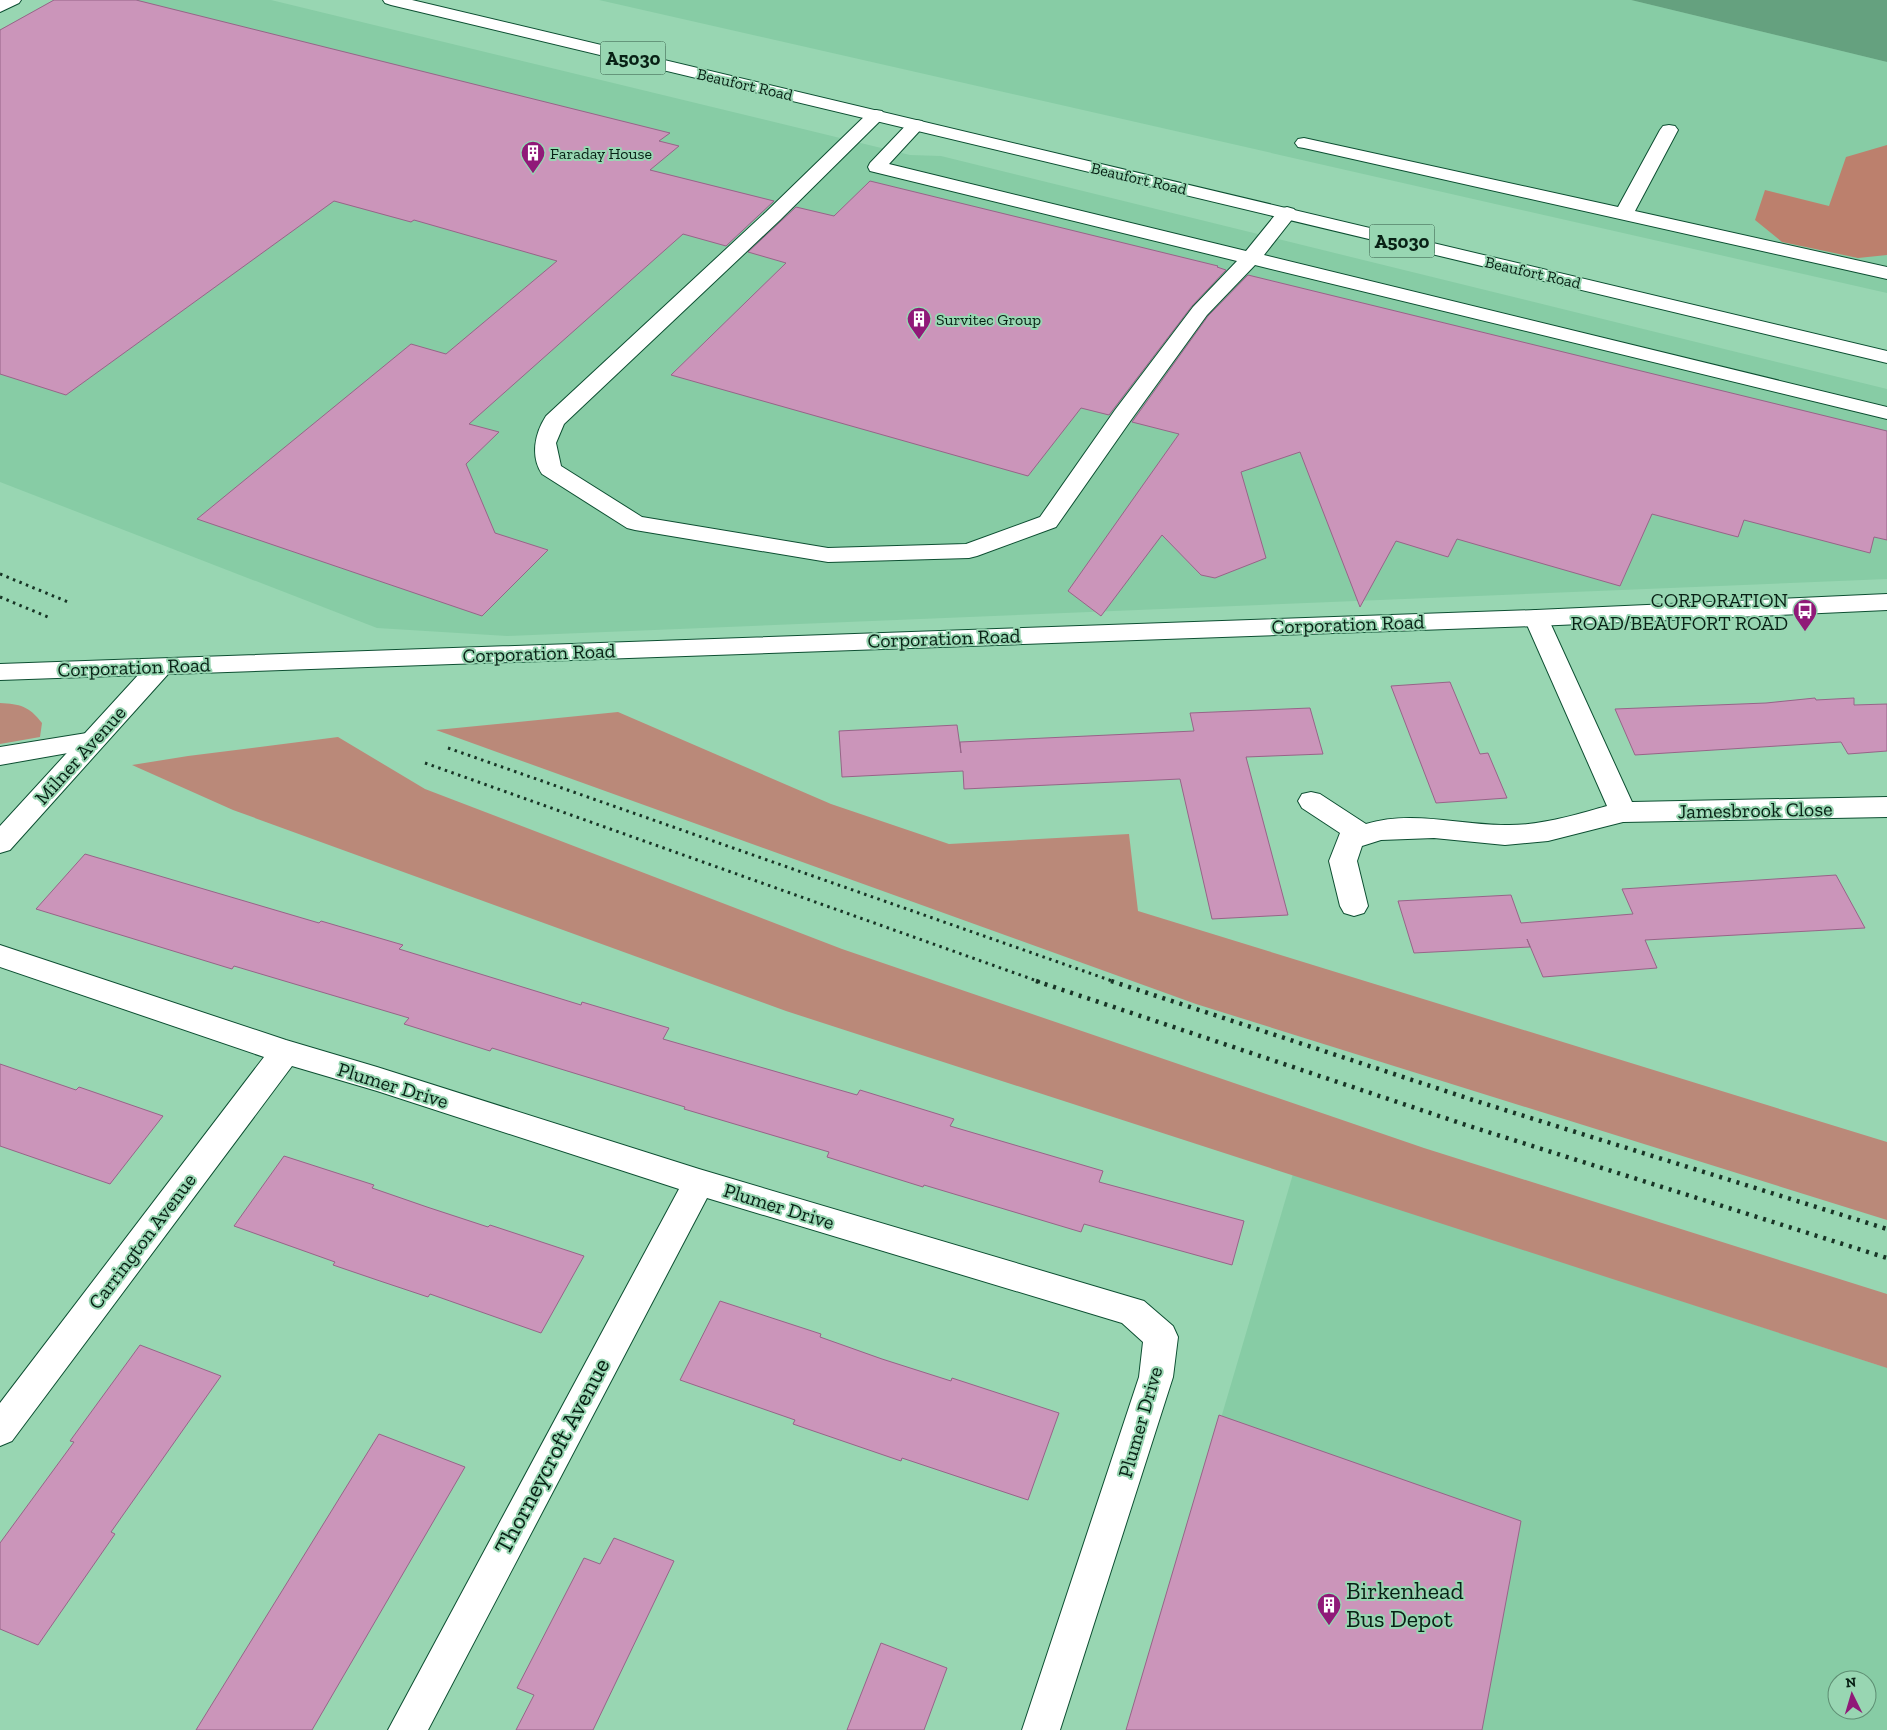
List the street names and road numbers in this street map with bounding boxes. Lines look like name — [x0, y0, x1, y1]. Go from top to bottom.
road number: A5030 — [600, 42, 666, 74]
street label: Beaufort Road — [695, 64, 795, 105]
street label: Beaufort Road — [1089, 158, 1189, 199]
road number: A5030 — [1370, 225, 1434, 258]
street label: Beaufort Road — [1483, 252, 1583, 293]
street label: Corporation Road — [1271, 609, 1425, 639]
street label: Corporation Road — [867, 623, 1021, 653]
street label: Corporation Road — [462, 638, 616, 668]
street label: Corporation Road — [57, 652, 211, 682]
street label: Milner Avenue — [29, 701, 131, 809]
street label: Jamesbrook Close — [1677, 797, 1833, 823]
street label: Plumer Drive — [335, 1057, 451, 1113]
street label: Carrington Avenue — [83, 1168, 201, 1314]
street label: Plumer Drive — [721, 1178, 837, 1234]
street label: Thorneycroft Avenue — [488, 1353, 616, 1559]
street label: Plumer Drive — [1113, 1364, 1167, 1480]

